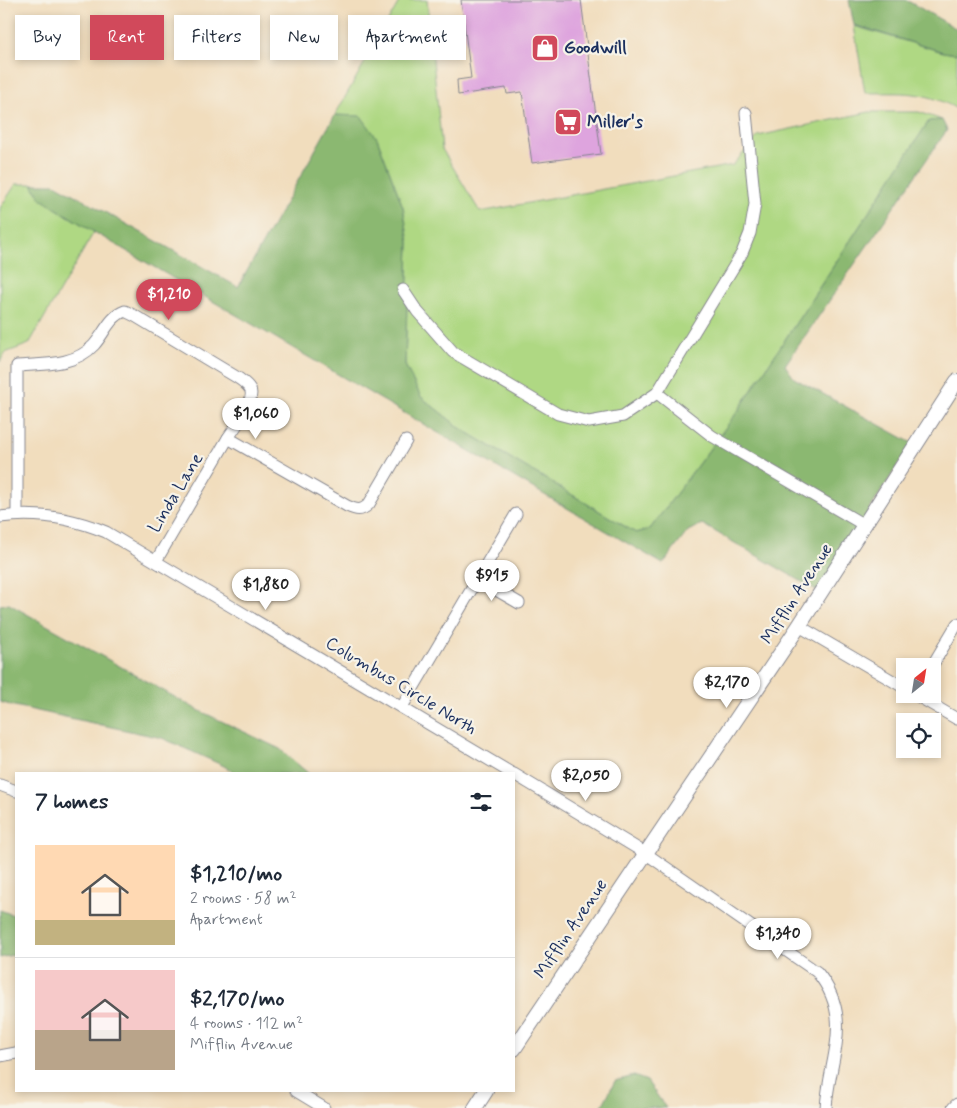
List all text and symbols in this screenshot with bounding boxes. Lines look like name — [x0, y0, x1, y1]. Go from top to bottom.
chip: Buy — [15, 15, 80, 60]
chip: Rent — [90, 15, 164, 60]
chip: Filters — [174, 15, 260, 60]
chip: New — [270, 15, 338, 60]
chip: Apartment — [348, 15, 466, 60]
shop icon: Goodwill — [530, 33, 560, 63]
place label: Goodwill — [564, 36, 627, 60]
supermarket icon: Miller's — [553, 107, 583, 137]
place label: Miller's — [587, 110, 643, 134]
pin: $1,210 — [128, 278, 210, 321]
text: $1,210 — [147, 284, 191, 305]
pin: $1,060 — [215, 398, 297, 440]
text: $1,060 — [233, 403, 279, 424]
street label: Linda Lane — [143, 449, 209, 537]
street label: Mifflin Avenue — [755, 539, 839, 649]
pin: $915 — [462, 560, 522, 602]
text: $915 — [475, 565, 509, 586]
pin: $1,880 — [225, 568, 307, 611]
text: $1,880 — [243, 574, 289, 595]
street label: Columbus Circle North — [321, 631, 481, 741]
north arrow — [896, 658, 941, 702]
map controls — [896, 658, 941, 758]
pin: $2,170 — [686, 666, 768, 709]
text: $2,170 — [704, 672, 750, 693]
button: locate — [896, 713, 941, 758]
pin: $2,050 — [545, 760, 627, 802]
text: $2,050 — [562, 765, 610, 786]
text: 7 homes — [35, 788, 108, 816]
icon: filters — [467, 788, 495, 816]
text: $1,210/mo — [190, 860, 282, 888]
icon: home — [75, 865, 135, 925]
street label: Mifflin Avenue — [529, 874, 613, 984]
text: 2 rooms · 58 m² — [190, 888, 296, 909]
text: Apartment — [190, 909, 263, 930]
pin: $1,340 — [737, 918, 819, 960]
text: $1,340 — [755, 923, 801, 944]
text: $2,170/mo — [190, 985, 285, 1013]
icon: home — [75, 990, 135, 1050]
text: 4 rooms · 112 m² — [190, 1013, 303, 1034]
text: Mifflin Avenue — [190, 1034, 293, 1055]

